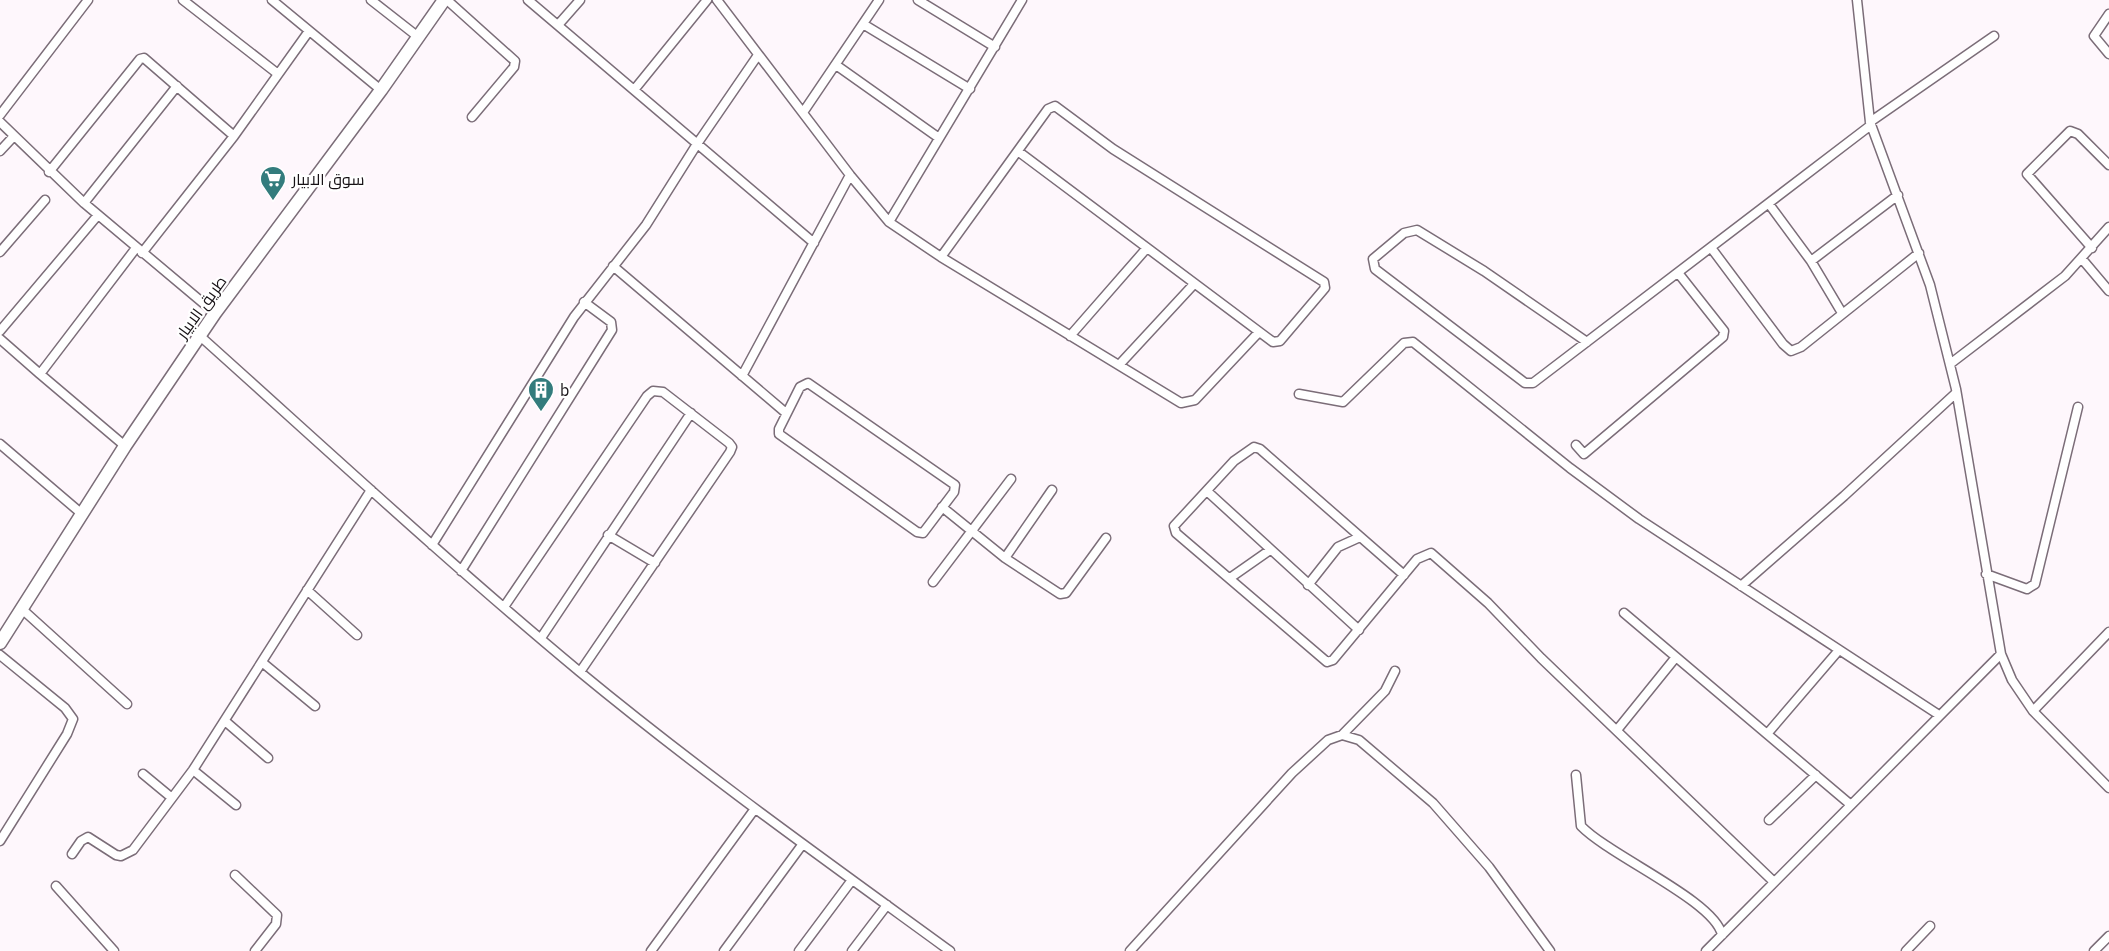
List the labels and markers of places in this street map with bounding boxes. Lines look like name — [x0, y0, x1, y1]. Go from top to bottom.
supermarket icon: سوق الابيار — [258, 164, 288, 202]
place label: سوق الابيار — [291, 169, 365, 190]
building icon: b — [526, 375, 556, 413]
place label: b — [560, 380, 569, 400]

